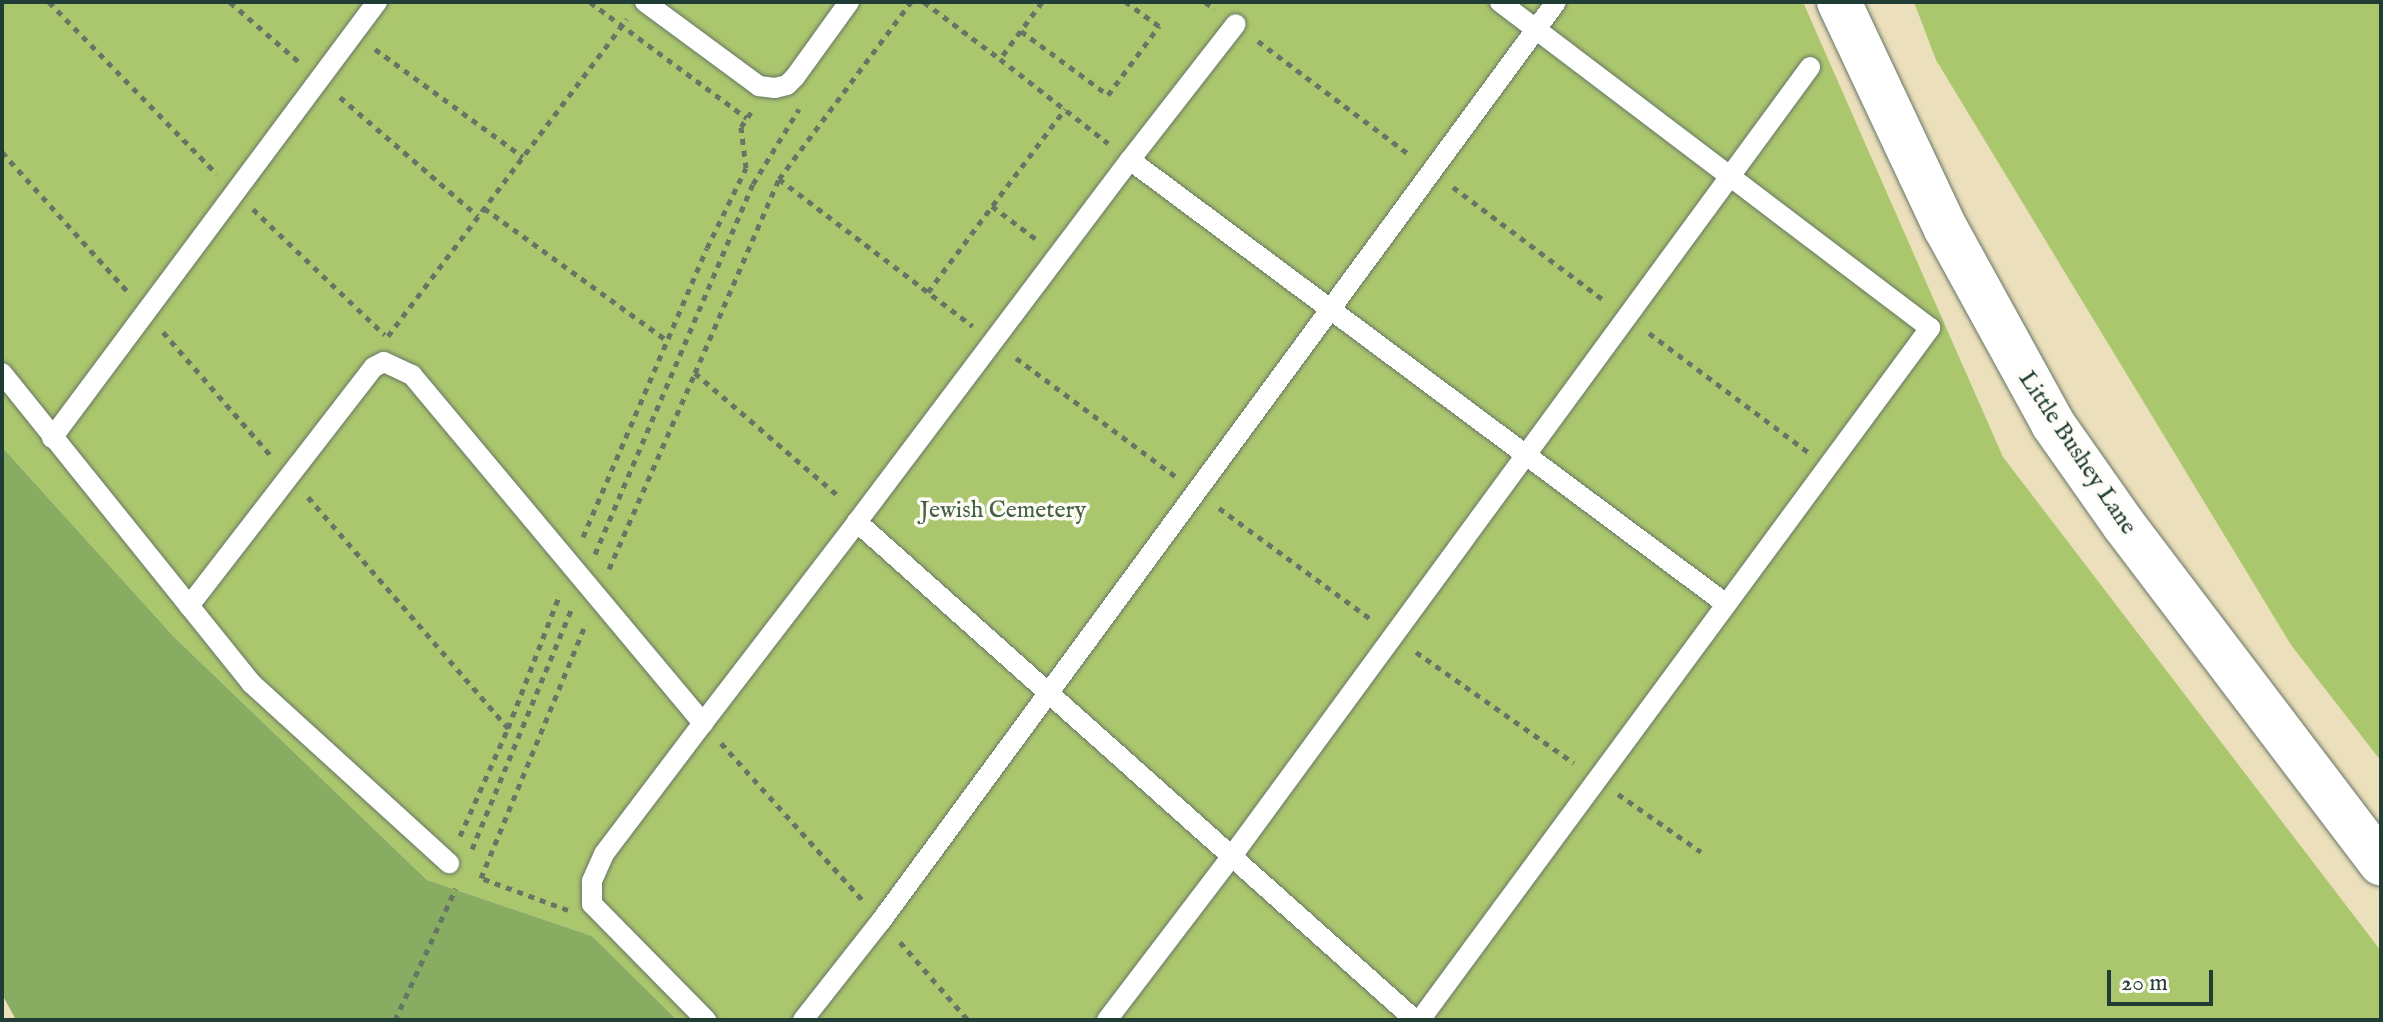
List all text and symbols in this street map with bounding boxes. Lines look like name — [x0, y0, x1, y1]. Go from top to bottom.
street label: Little Bushey Lane — [2012, 366, 2142, 540]
park label: Jewish Cemetery — [920, 497, 1086, 525]
scale bar — [2111, 954, 2217, 1004]
text: 20 m — [2121, 968, 2168, 999]

